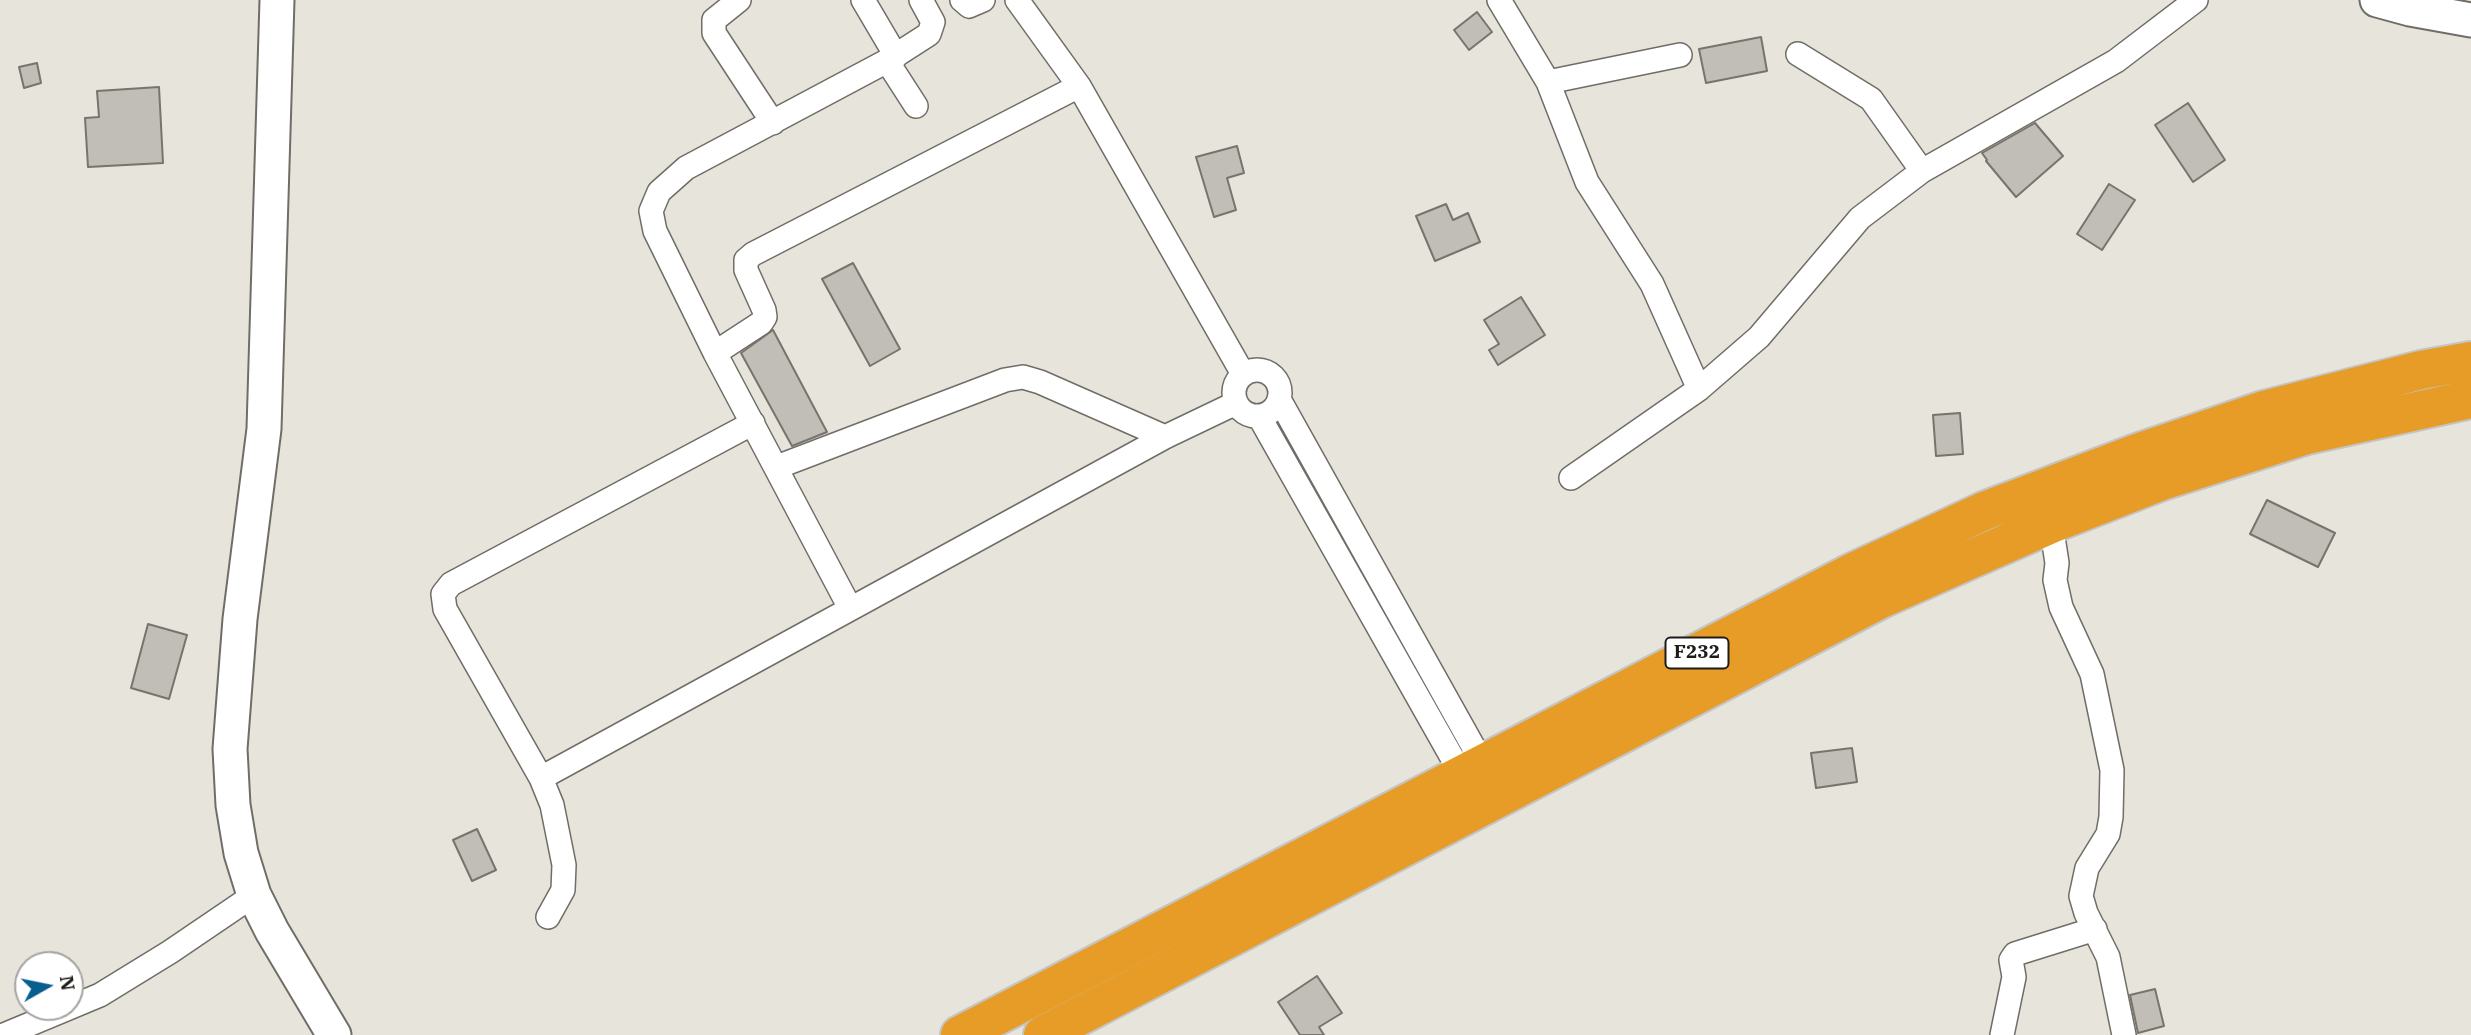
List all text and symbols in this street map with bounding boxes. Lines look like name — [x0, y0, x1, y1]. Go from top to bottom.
road number: F232 — [1666, 638, 1728, 668]
north arrow — [14, 951, 84, 1021]
text: N — [55, 974, 81, 992]

